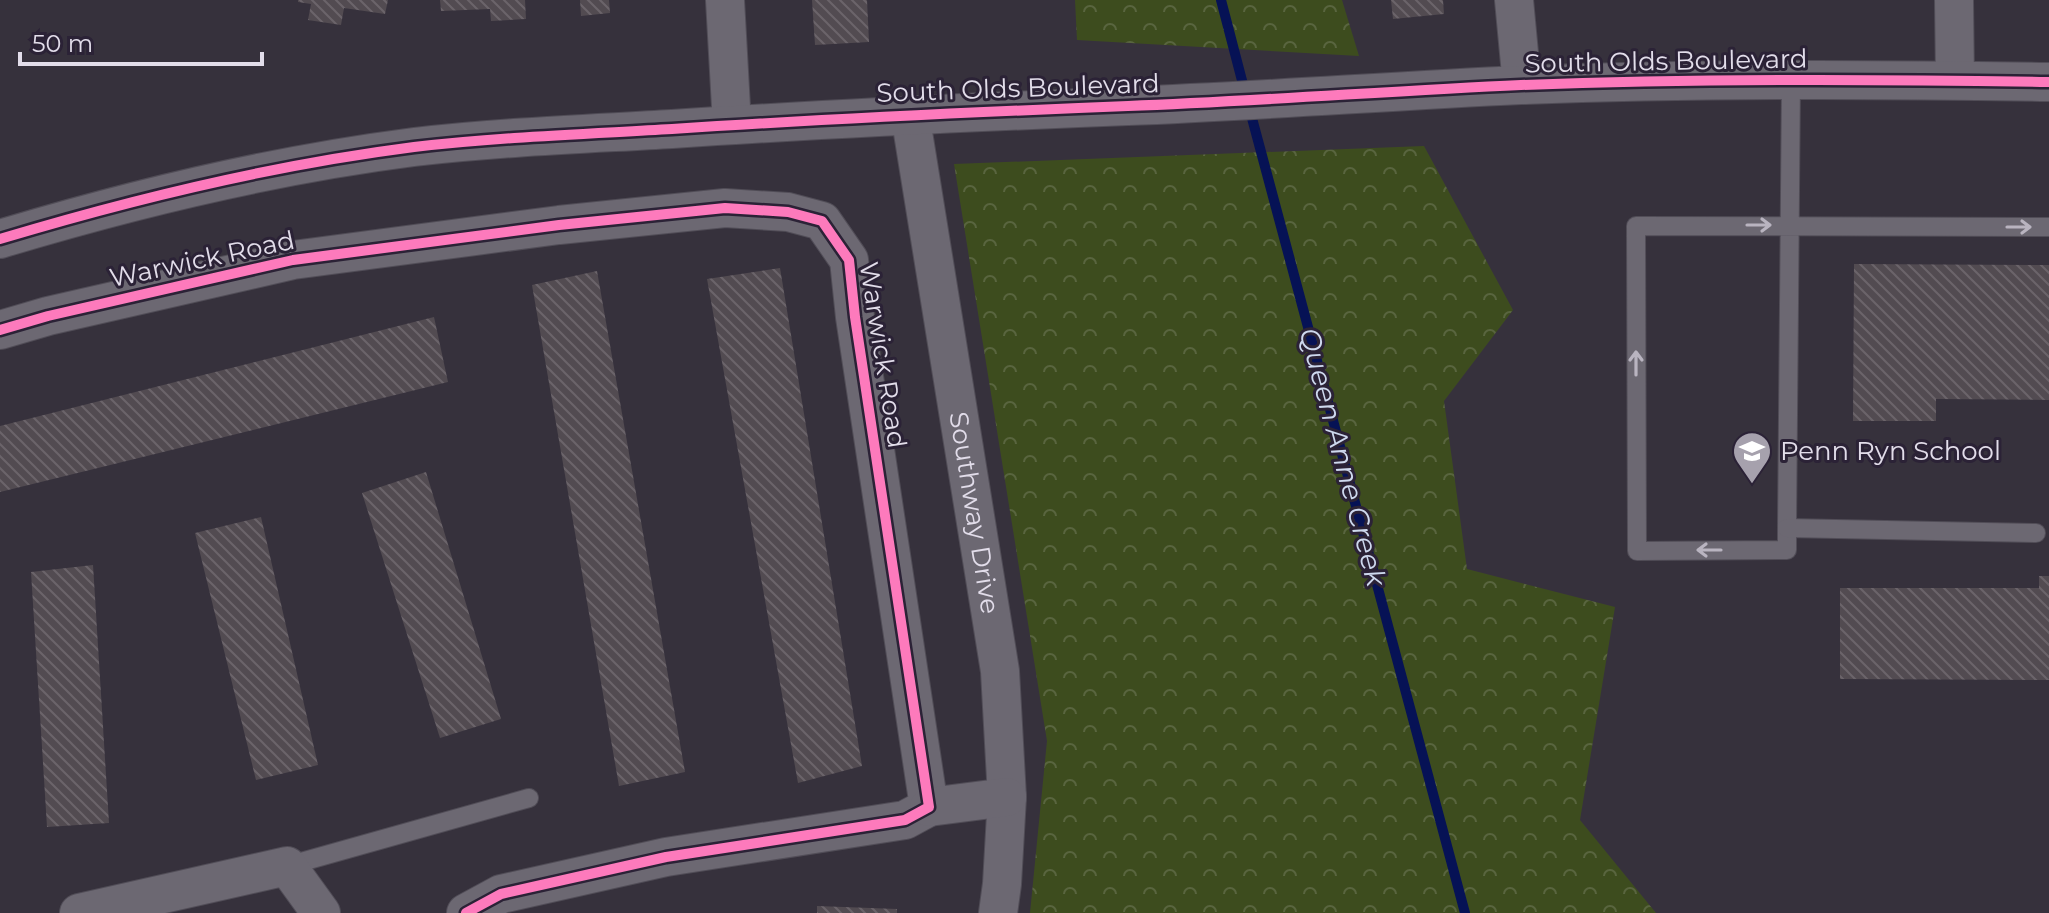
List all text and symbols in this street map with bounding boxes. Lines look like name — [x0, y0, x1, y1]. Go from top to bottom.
scale bar — [20, 16, 262, 66]
text: 50 m — [32, 29, 93, 58]
street label: South Olds Boulevard — [1524, 43, 1808, 79]
street label: South Olds Boulevard — [876, 67, 1160, 109]
one-way arrow — [1745, 217, 1772, 233]
one-way arrow — [2005, 219, 2032, 235]
street label: Warwick Road — [107, 224, 297, 294]
street label: Warwick Road — [852, 260, 914, 450]
water label: Queen Anne Creek — [1292, 324, 1394, 591]
one-way arrow — [1628, 350, 1644, 377]
street label: Southway Drive — [942, 410, 1007, 616]
school or university icon: Penn Ryn School — [1731, 430, 1773, 485]
place label: Penn Ryn School — [1780, 435, 2001, 467]
one-way arrow — [1696, 542, 1723, 558]

